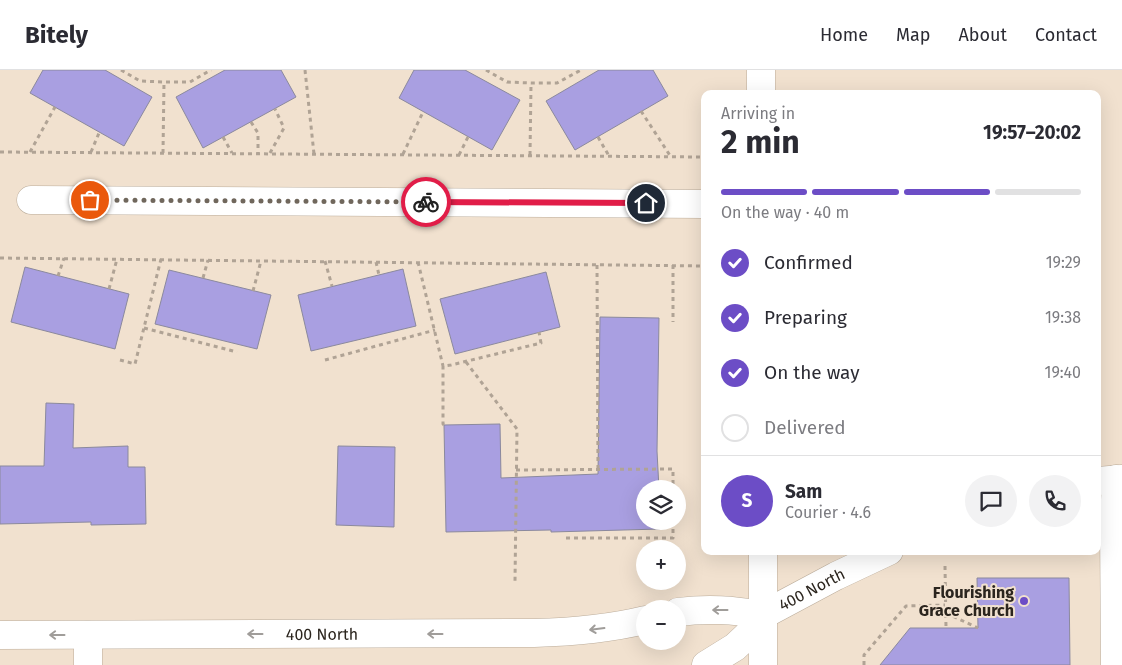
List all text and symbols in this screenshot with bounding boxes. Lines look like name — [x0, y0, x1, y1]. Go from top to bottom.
text: Bitely — [25, 21, 88, 49]
text: Home — [820, 24, 868, 46]
text: Map — [896, 24, 930, 46]
text: About — [958, 24, 1007, 46]
text: Contact — [1035, 24, 1097, 46]
text: Arriving in — [721, 104, 795, 123]
text: 19:57–20:02 — [983, 121, 1081, 144]
text: 2 min — [721, 123, 800, 161]
courier — [401, 177, 451, 227]
pin — [69, 179, 111, 221]
pin — [625, 182, 667, 224]
icon: bag — [76, 186, 104, 214]
icon: bike — [412, 188, 440, 216]
icon: home — [632, 189, 660, 217]
text: On the way · 40 m — [721, 203, 849, 222]
icon: check — [721, 249, 749, 277]
text: Confirmed — [764, 251, 853, 274]
text: 19:29 — [1046, 253, 1081, 272]
icon: check — [721, 304, 749, 332]
text: Preparing — [764, 306, 847, 329]
text: 19:38 — [1045, 308, 1081, 327]
icon: check — [721, 359, 749, 387]
text: On the way — [764, 361, 860, 384]
text: 19:40 — [1044, 363, 1081, 382]
text: Delivered — [764, 416, 846, 439]
button: chat — [965, 475, 1017, 527]
button: phone — [1029, 475, 1081, 527]
map controls — [636, 480, 686, 650]
button: layers — [636, 480, 686, 530]
text: Sam — [785, 480, 822, 503]
text: S — [742, 489, 752, 512]
text: Courier · 4.6 — [785, 503, 871, 522]
button: + — [636, 540, 686, 590]
street label: 400 North — [775, 564, 848, 614]
place label: Flourishing Grace Church — [919, 583, 1014, 620]
marker: Flourishing Grace Church — [1018, 595, 1030, 607]
button: − — [636, 600, 686, 650]
one-way arrow — [712, 605, 728, 615]
street label: 400 North — [286, 624, 358, 643]
one-way arrow — [589, 624, 605, 634]
one-way arrow — [427, 629, 444, 639]
one-way arrow — [50, 630, 66, 640]
one-way arrow — [247, 630, 263, 639]

